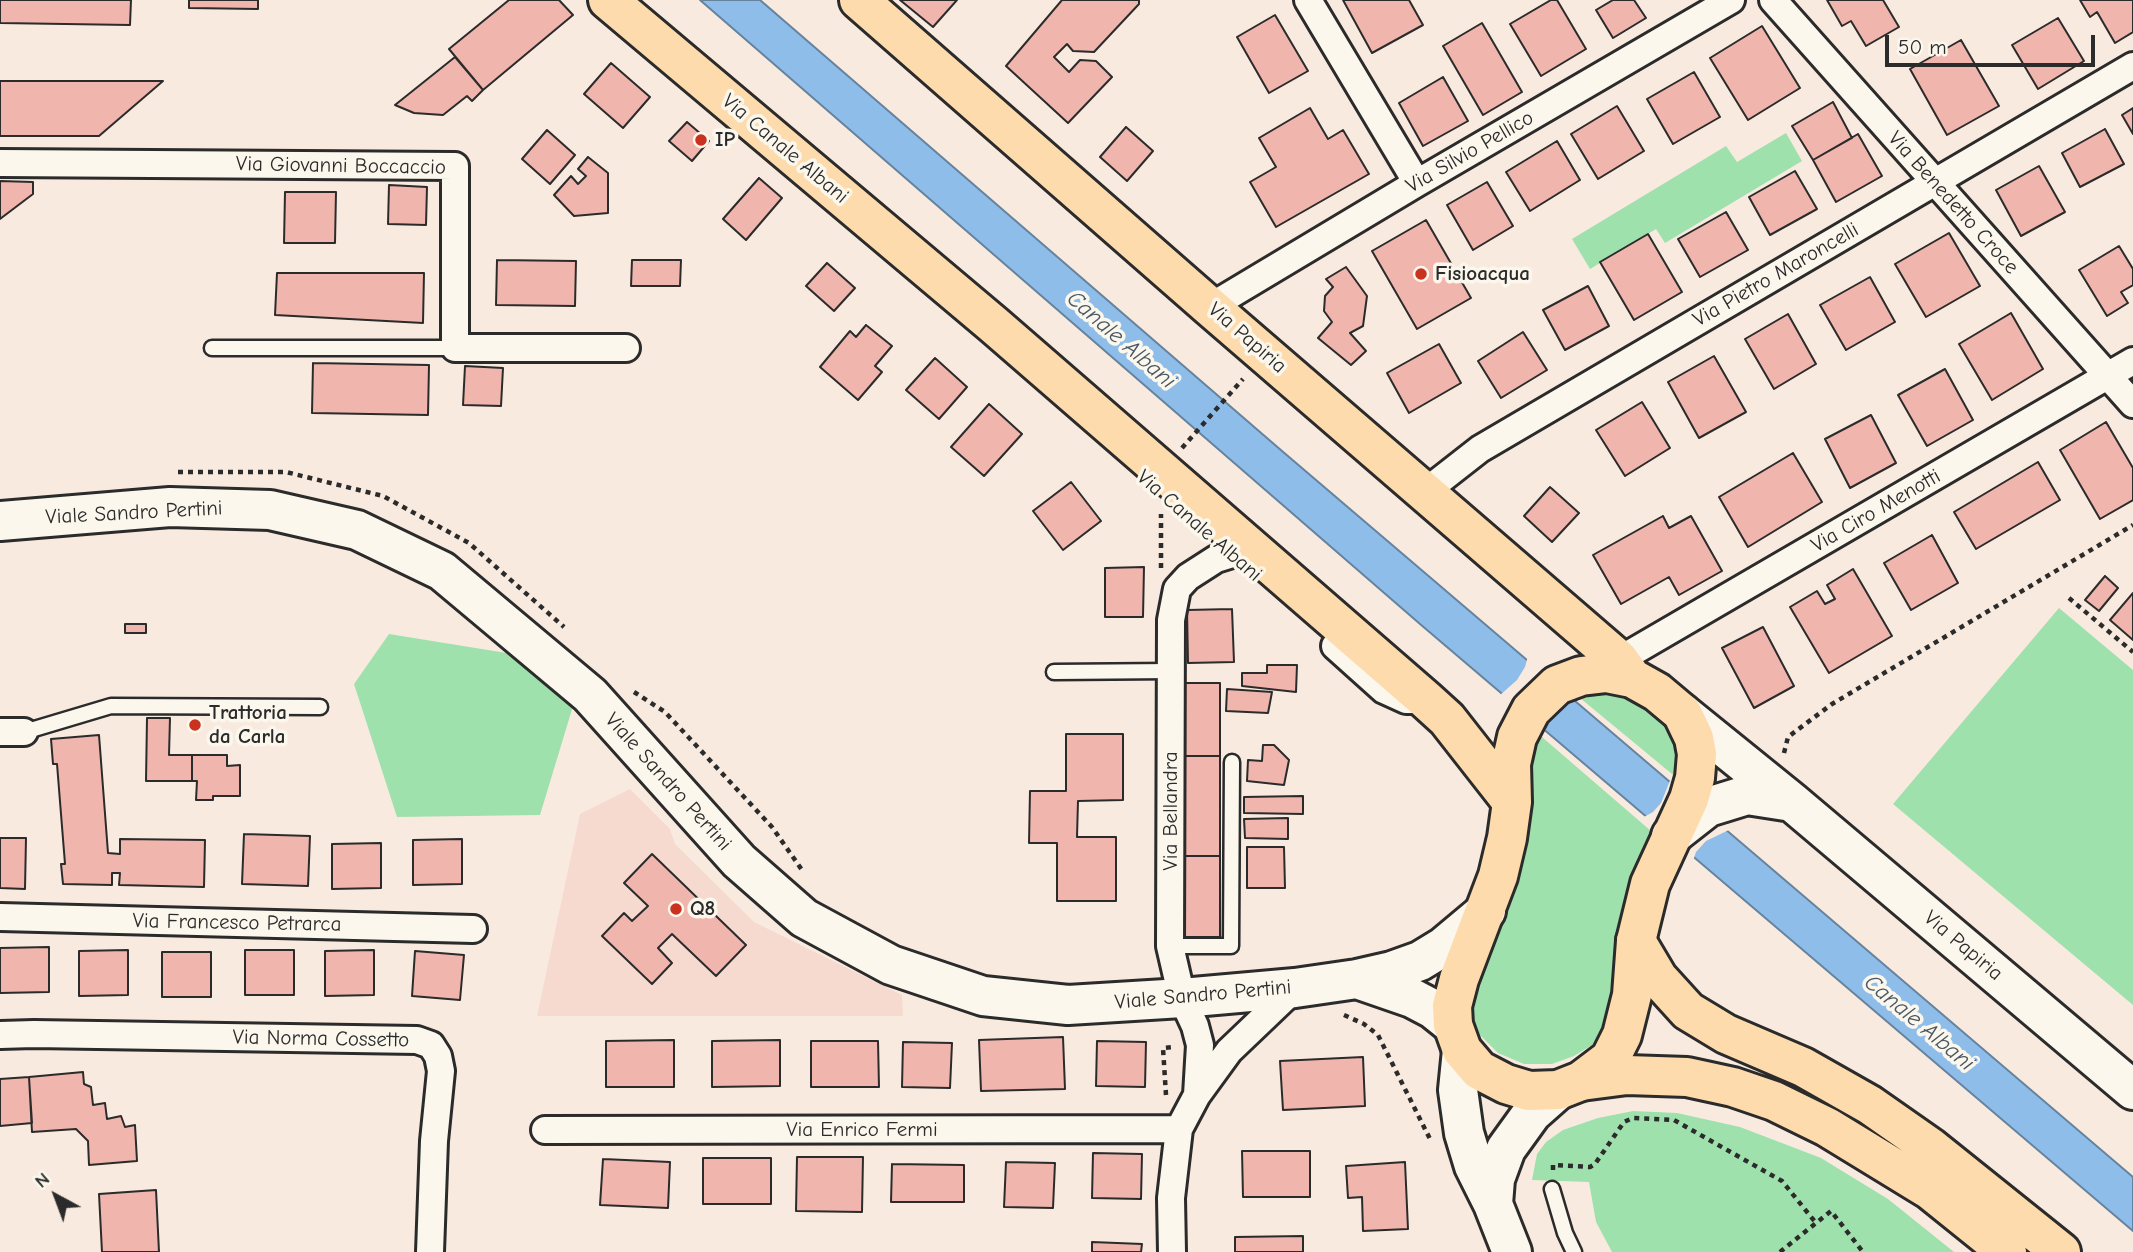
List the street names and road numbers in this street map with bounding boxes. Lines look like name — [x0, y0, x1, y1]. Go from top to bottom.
street label: Via Canale Albani — [717, 89, 853, 209]
street label: Via Silvio Pellico — [1402, 105, 1538, 199]
street label: Via Benedetto Croce — [1882, 126, 2024, 280]
street label: Via Giovanni Boccaccio — [236, 152, 446, 180]
street label: Via Pietro Maroncelli — [1689, 217, 1863, 333]
street label: Via Papiria — [1203, 297, 1291, 379]
street label: Via Ciro Menotti — [1807, 464, 1945, 558]
street label: Via Canale Albani — [1131, 465, 1267, 587]
street label: Viale Sandro Pertini — [45, 496, 223, 530]
street label: Viale Sandro Pertini — [599, 708, 737, 856]
street label: Via Bellandra — [1158, 752, 1184, 870]
street label: Via Papiria — [1918, 906, 2008, 986]
street label: Via Francesco Petrarca — [132, 909, 342, 937]
street label: Viale Sandro Pertini — [1114, 975, 1292, 1015]
street label: Via Norma Cossetto — [232, 1025, 410, 1053]
street label: Via Enrico Fermi — [786, 1117, 938, 1143]

